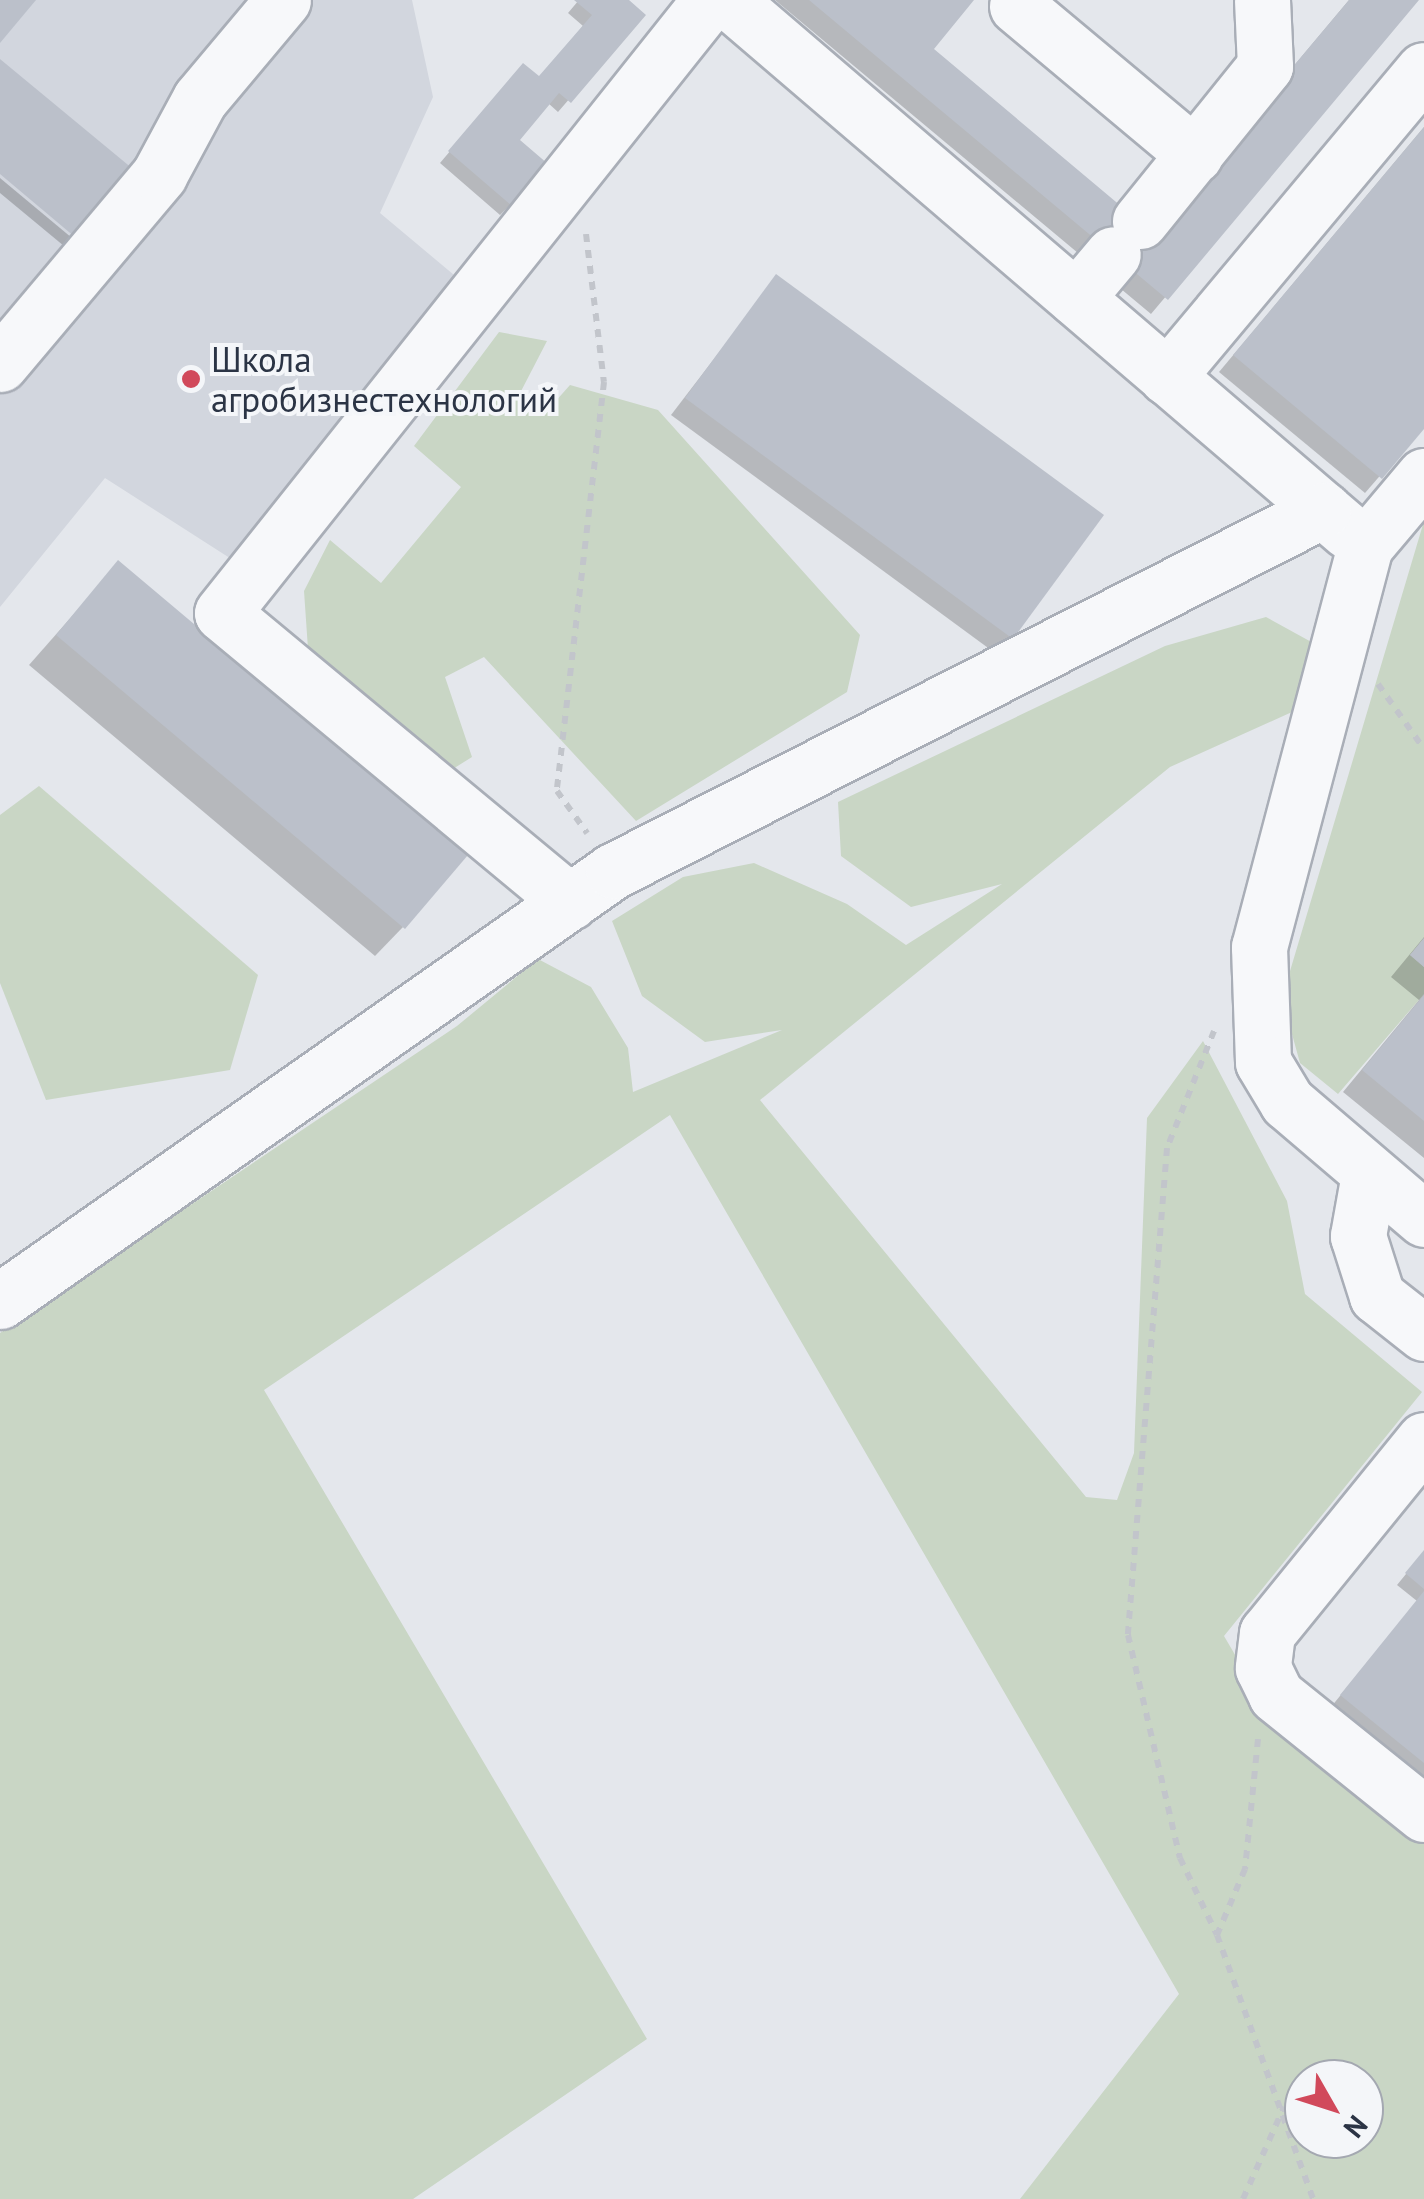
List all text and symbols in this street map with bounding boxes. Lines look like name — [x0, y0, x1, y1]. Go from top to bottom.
place label: Школа агробизнестехнологий — [211, 338, 557, 420]
marker: Школа агробизнестехнологий — [180, 368, 202, 390]
north arrow — [1284, 2059, 1384, 2159]
text: N — [1336, 2108, 1376, 2146]

